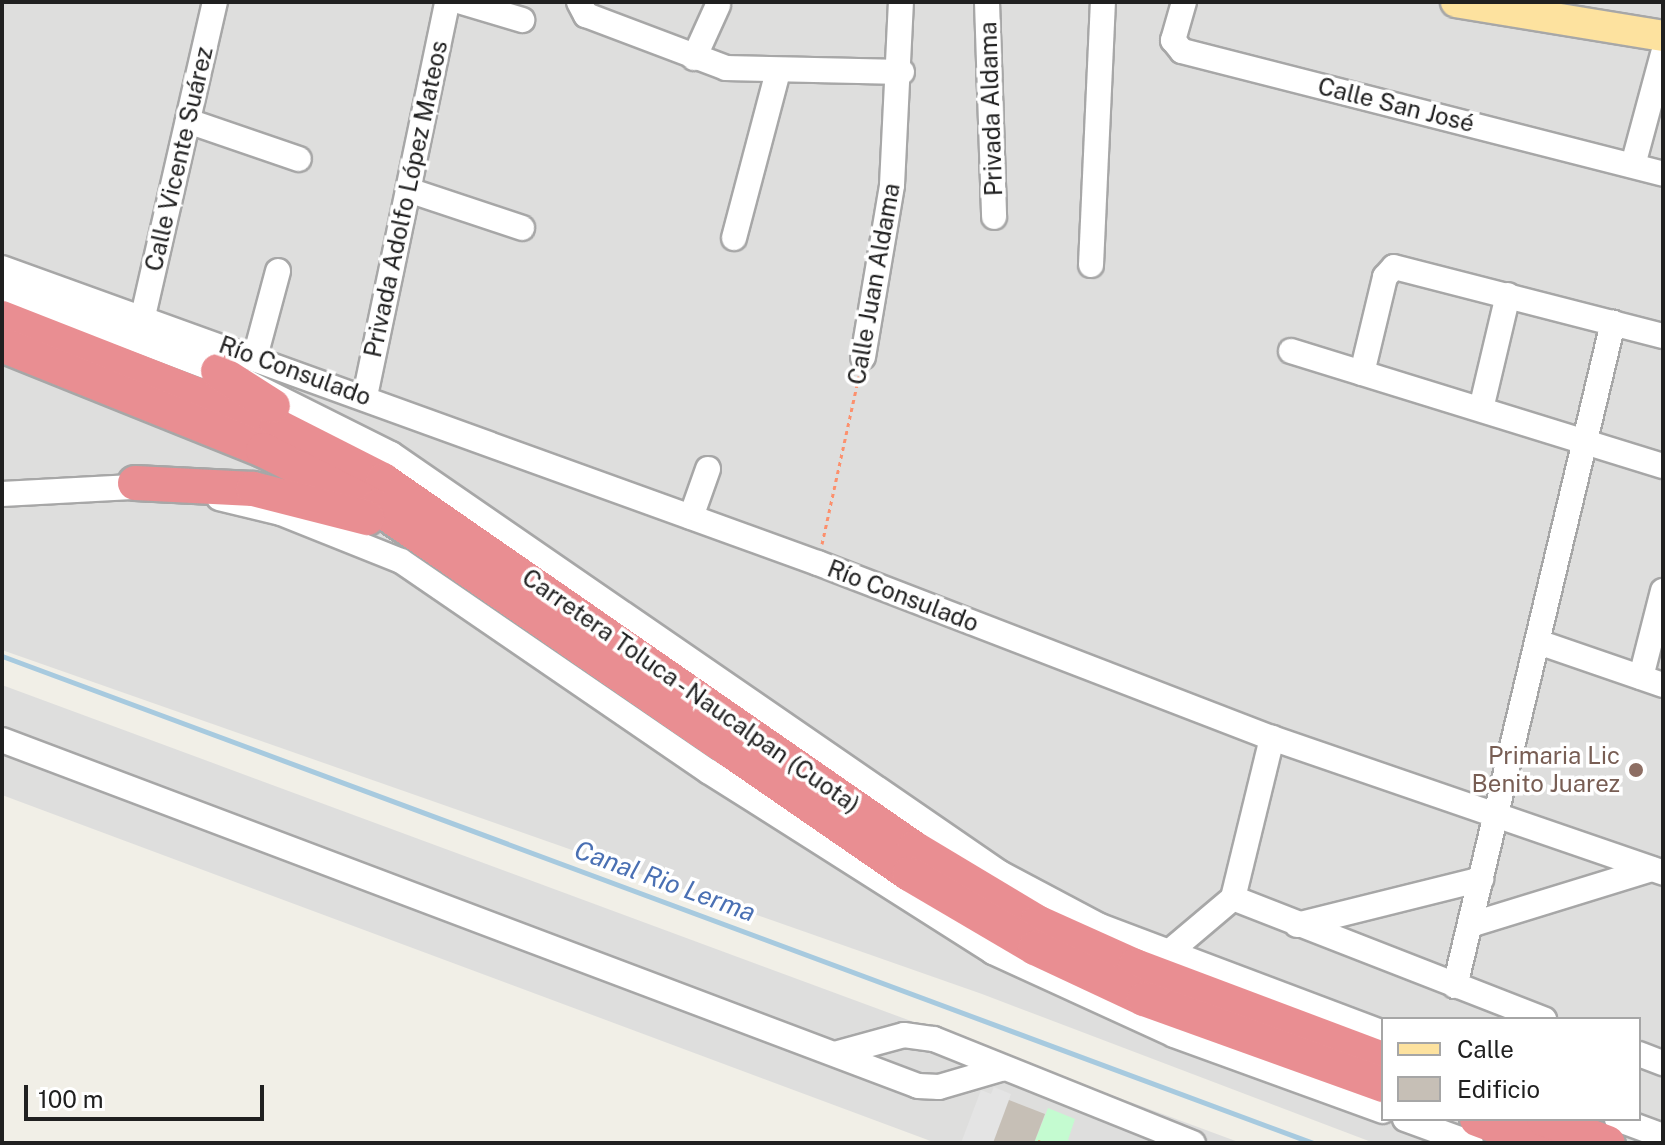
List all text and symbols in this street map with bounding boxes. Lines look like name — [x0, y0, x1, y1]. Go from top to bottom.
street label: Privada Aldama — [974, 21, 1008, 197]
street label: Privada Adolfo López Mateos — [358, 38, 454, 360]
street label: Calle Vicente Suárez — [139, 44, 219, 274]
street label: Calle San José — [1315, 72, 1477, 138]
street label: Calle Juan Aldama — [842, 181, 906, 387]
street label: Río Consulado — [215, 330, 375, 412]
street label: Río Consulado — [823, 554, 983, 638]
street label: Carretera Toluca - Naucalpan (Cuota) — [514, 561, 868, 821]
place label: Primaria Lic Benito Juarez — [1471, 742, 1620, 798]
marker: Primaria Lic Benito Juarez — [1627, 761, 1645, 779]
water label: Canal Rio Lerma — [570, 834, 760, 928]
legend — [1381, 1017, 1641, 1121]
text: Calle — [1457, 1035, 1514, 1063]
scale bar — [28, 1069, 268, 1119]
text: Edificio — [1457, 1075, 1540, 1103]
text: 100 m — [38, 1085, 104, 1113]

